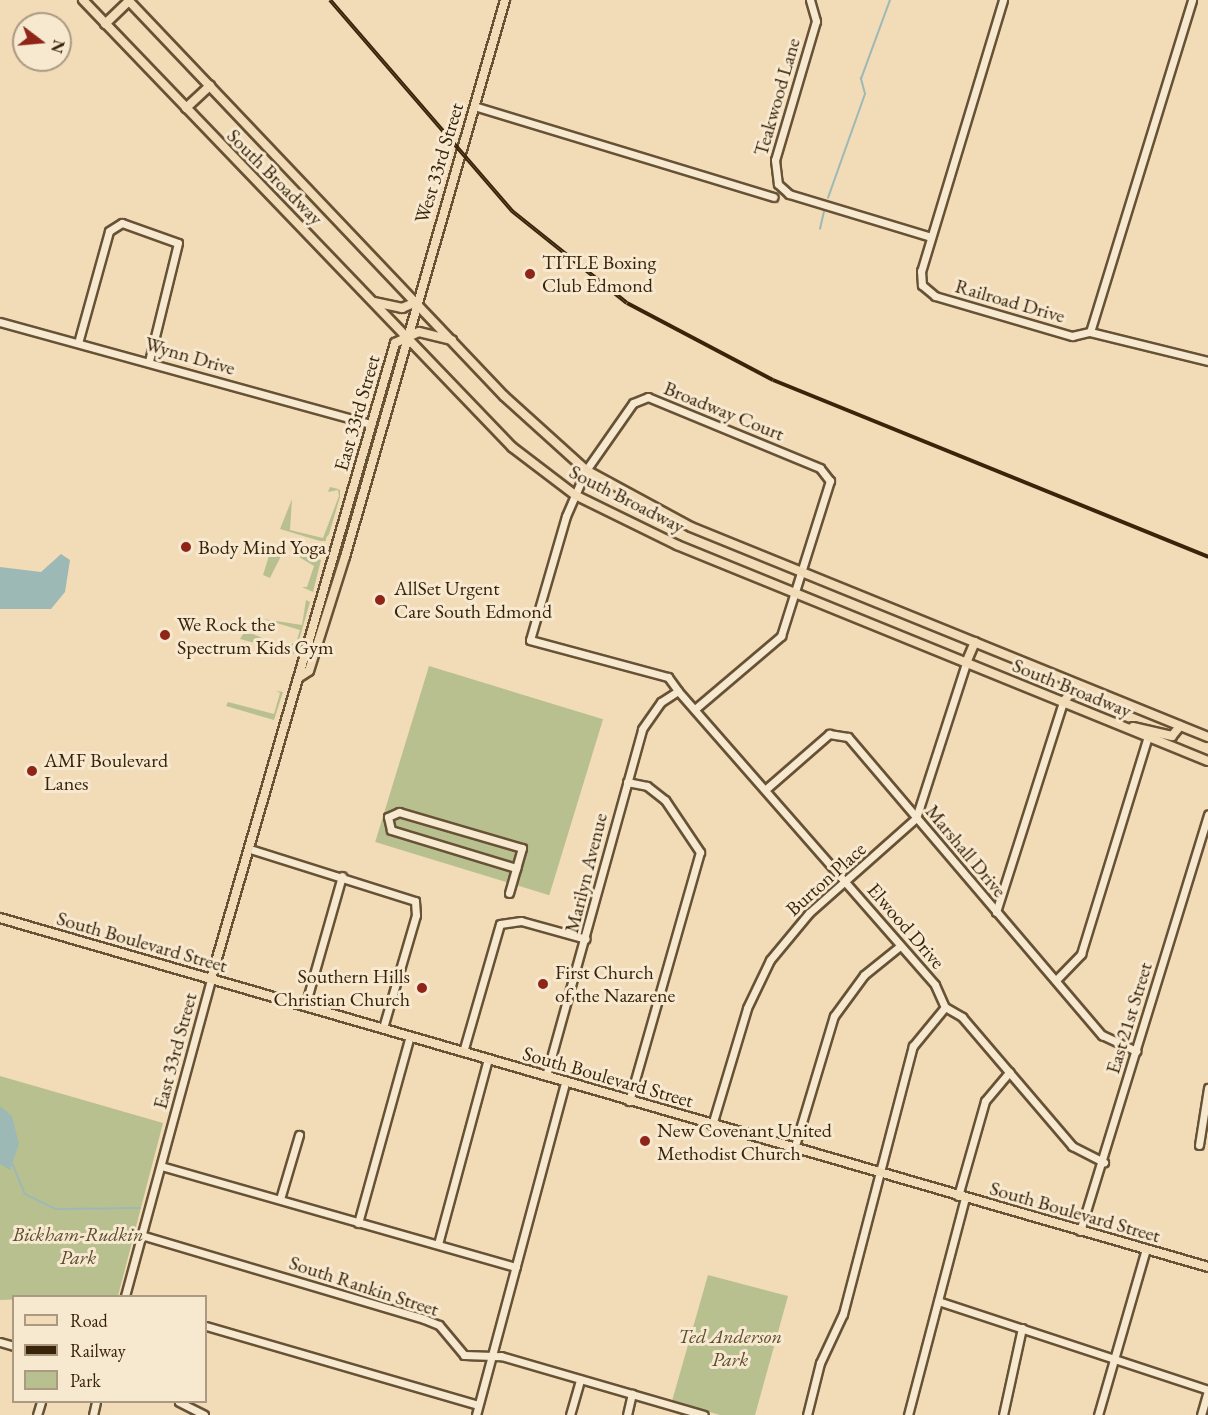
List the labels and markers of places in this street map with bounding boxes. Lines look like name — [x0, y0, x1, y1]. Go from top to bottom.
place label: TITLE Boxing Club Edmond — [542, 250, 656, 297]
marker: TITLE Boxing Club Edmond — [523, 267, 537, 281]
place label: Body Mind Yoga — [198, 535, 326, 559]
marker: Body Mind Yoga — [179, 540, 193, 554]
place label: AllSet Urgent Care South Edmond — [394, 576, 552, 623]
marker: AllSet Urgent Care South Edmond — [371, 591, 389, 609]
place label: We Rock the Spectrum Kids Gym — [177, 612, 333, 659]
marker: We Rock the Spectrum Kids Gym — [158, 628, 172, 642]
place label: AMF Boulevard Lanes — [44, 748, 168, 795]
marker: AMF Boulevard Lanes — [25, 764, 39, 778]
place label: First Church of the Nazarene — [555, 960, 675, 1007]
place label: Southern Hills Christian Church — [274, 964, 410, 1011]
marker: First Church of the Nazarene — [536, 977, 550, 991]
marker: Southern Hills Christian Church — [415, 981, 429, 995]
place label: New Covenant United Methodist Church — [657, 1118, 832, 1165]
marker: New Covenant United Methodist Church — [638, 1134, 652, 1148]

